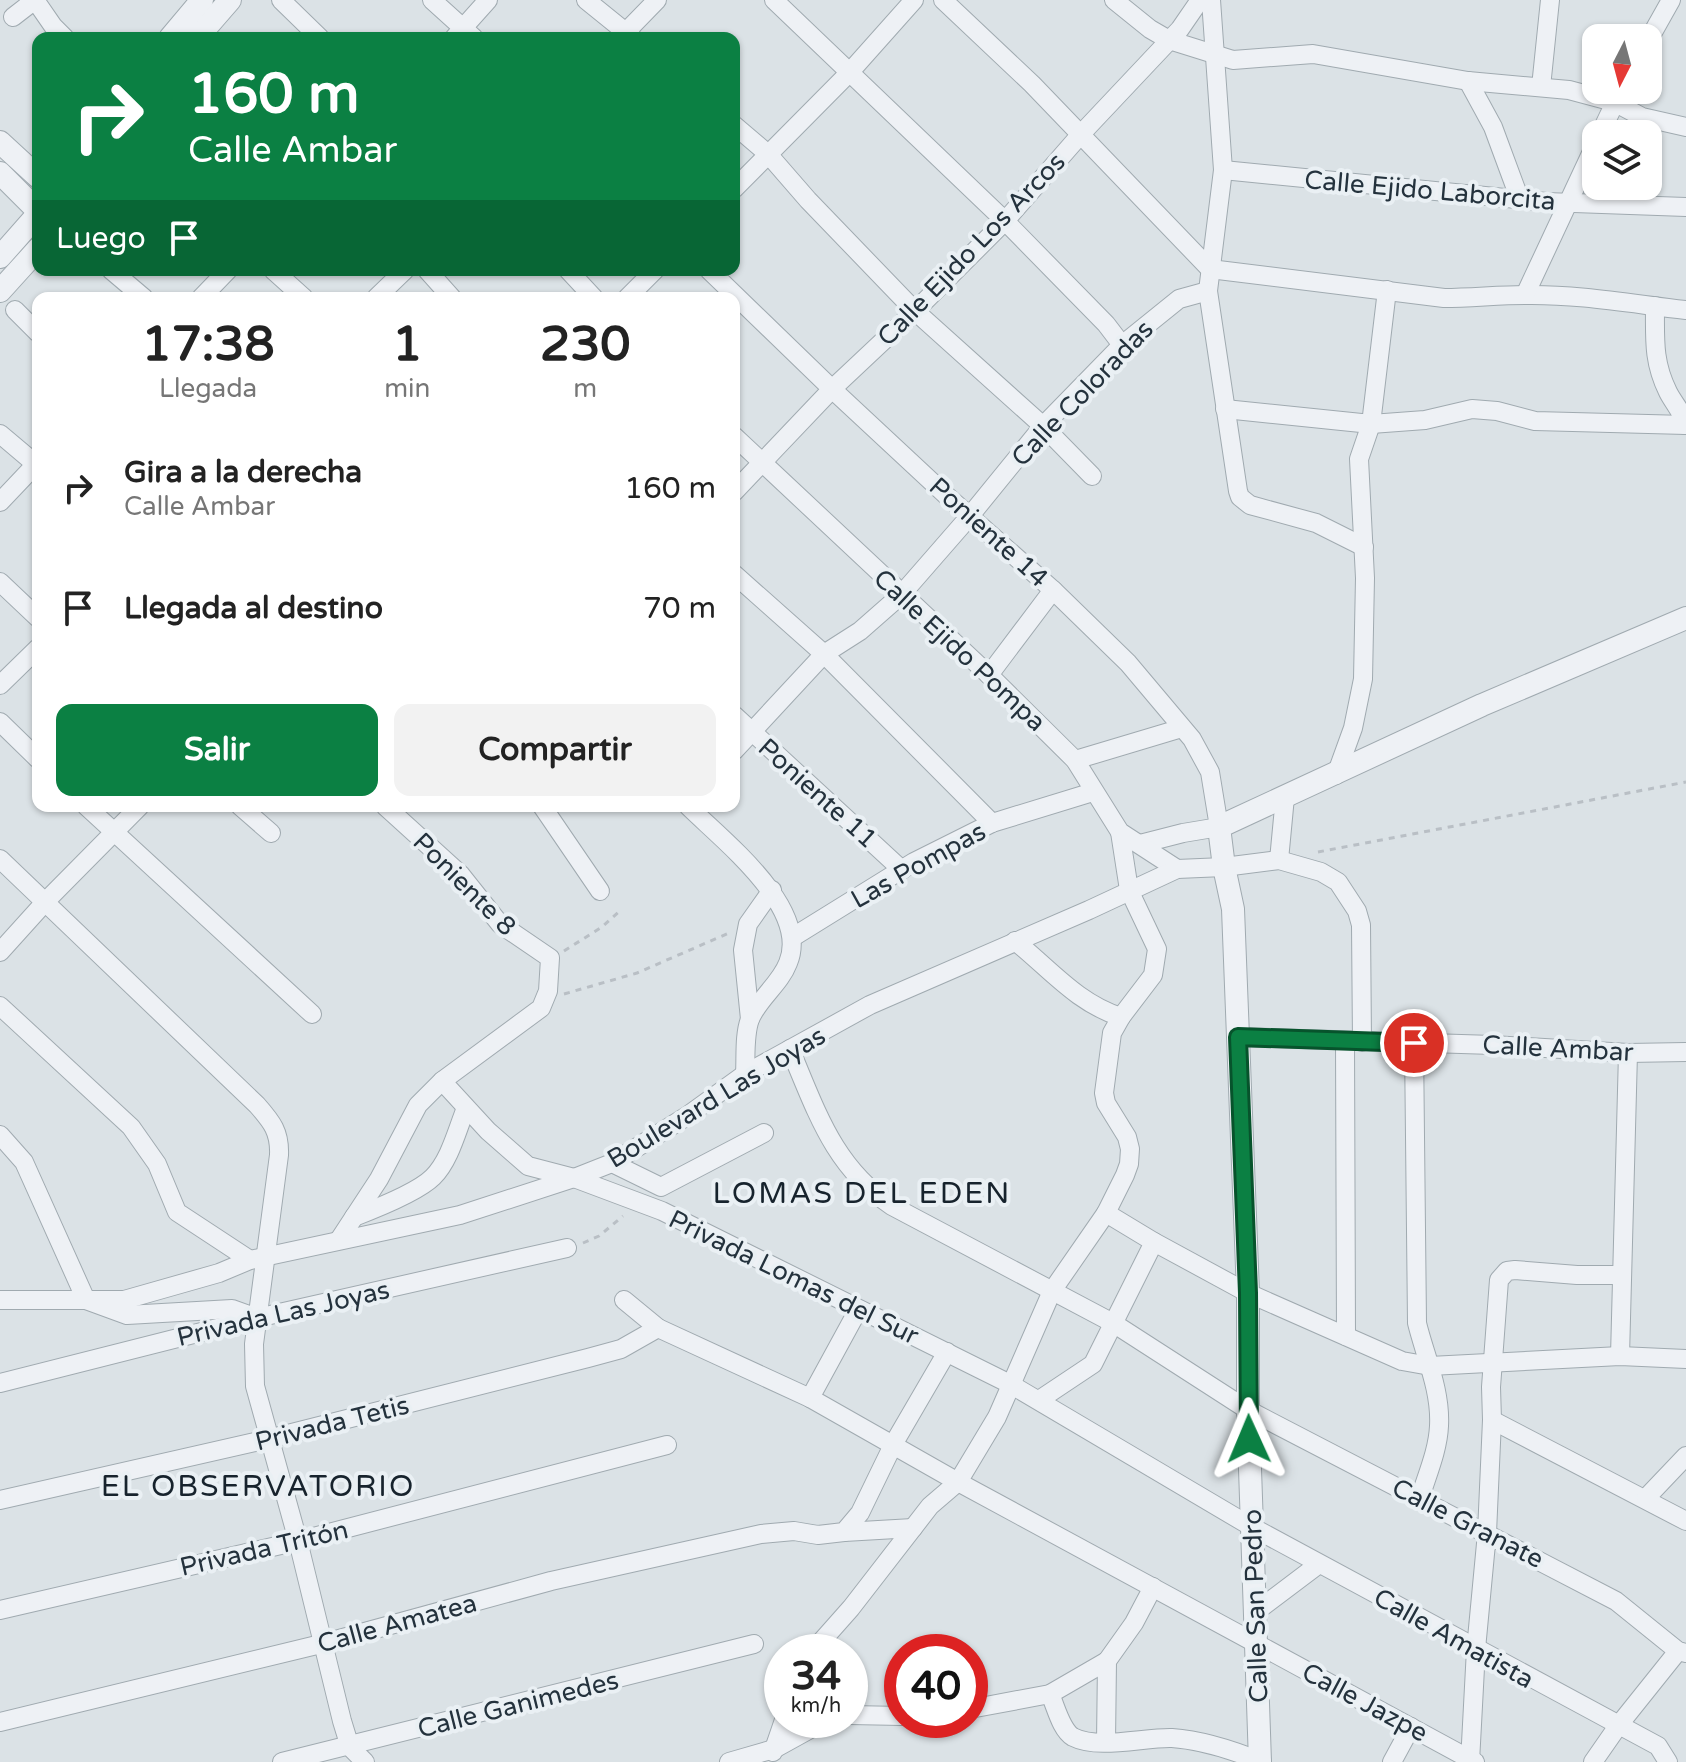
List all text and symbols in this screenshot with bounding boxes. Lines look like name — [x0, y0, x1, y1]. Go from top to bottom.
north arrow — [1582, 24, 1662, 104]
map controls — [1582, 24, 1662, 200]
text: 160 m — [188, 61, 359, 128]
icon: right — [56, 64, 160, 168]
button: layers — [1582, 120, 1662, 200]
text: Calle Ambar — [188, 129, 397, 172]
street label: Calle Ejido Los Arcos — [871, 146, 1072, 352]
street label: Calle Ejido Laborcita — [1303, 164, 1557, 217]
icon: arrive — [162, 216, 206, 260]
text: Luego — [56, 220, 146, 257]
street label: Calle Coloradas — [1005, 314, 1160, 473]
text: 17:38 — [142, 316, 275, 374]
text: 1 — [392, 316, 422, 374]
text: 230 — [540, 316, 630, 374]
text: Llegada — [159, 373, 257, 404]
text: min — [384, 373, 430, 404]
text: m — [573, 373, 597, 404]
text: Gira a la derecha — [124, 454, 362, 491]
icon: right — [56, 466, 100, 510]
text: 160 m — [624, 470, 716, 507]
street label: Poniente 14 — [923, 471, 1055, 594]
text: Calle Ambar — [124, 491, 275, 522]
street label: Calle Ejido Pompa — [867, 563, 1052, 738]
icon: arrive — [56, 586, 100, 630]
text: Llegada al destino — [124, 590, 383, 627]
text: 70 m — [643, 590, 716, 627]
button: Salir — [56, 704, 378, 796]
button: Compartir — [394, 704, 716, 796]
street label: Poniente 11 — [752, 732, 884, 855]
street label: Las Pompas — [846, 816, 991, 915]
street label: Poniente 8 — [407, 826, 523, 942]
pin — [1380, 1009, 1448, 1077]
street label: Boulevard Las Joyas — [602, 1020, 831, 1175]
icon: arrive — [1392, 1021, 1436, 1065]
street label: Calle Ambar — [1482, 1029, 1634, 1068]
district label: LOMAS DEL EDEN — [713, 1175, 1011, 1212]
street label: Privada Lomas del Sur — [664, 1203, 924, 1351]
street label: Privada Las Joyas — [174, 1274, 392, 1353]
street label: Privada Tetis — [252, 1389, 412, 1458]
position arrow — [1207, 1397, 1291, 1481]
district label: EL OBSERVATORIO — [101, 1468, 415, 1505]
street label: Calle Granate — [1387, 1472, 1549, 1575]
street label: Calle San Pedro — [1237, 1509, 1274, 1703]
street label: Privada Tritón — [177, 1514, 351, 1583]
street label: Calle Amatista — [1368, 1582, 1539, 1695]
street label: Calle Amatea — [314, 1587, 480, 1660]
speed limit sign: 40 — [884, 1634, 988, 1738]
text: 34 — [791, 1652, 841, 1700]
street label: Calle Jazpe — [1297, 1656, 1433, 1748]
street label: Calle Ganimedes — [414, 1665, 622, 1744]
text: km/h — [791, 1694, 841, 1718]

